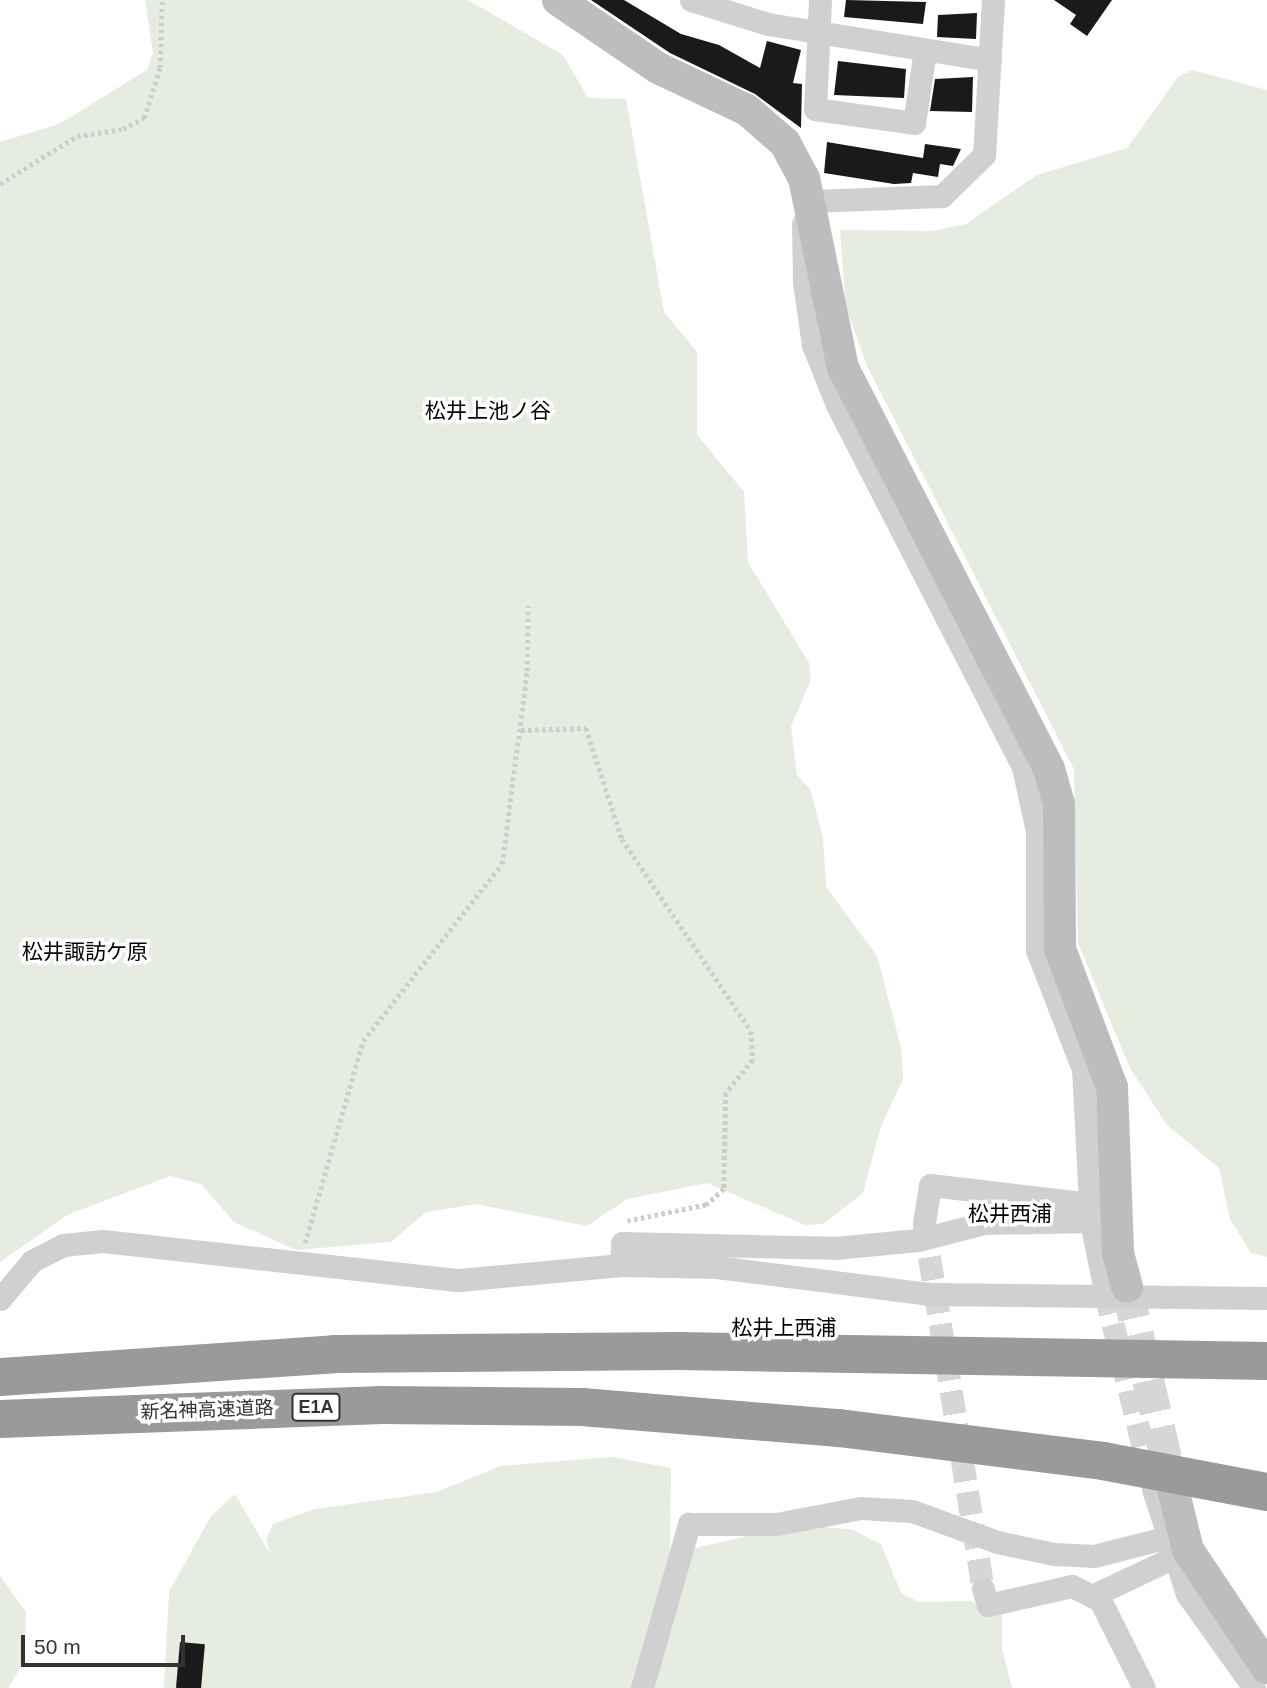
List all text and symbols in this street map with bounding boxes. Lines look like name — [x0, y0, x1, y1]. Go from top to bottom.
district label: 松井上池ノ谷 — [425, 398, 551, 424]
district label: 松井諏訪ケ原 — [22, 939, 148, 965]
district label: 松井西浦 — [968, 1201, 1052, 1227]
district label: 松井上西浦 — [732, 1315, 836, 1341]
road number: E1A — [290, 1392, 342, 1422]
street label: 新名神高速道路 — [140, 1396, 274, 1424]
scale bar — [24, 1622, 189, 1666]
text: 50 m — [34, 1635, 81, 1658]

